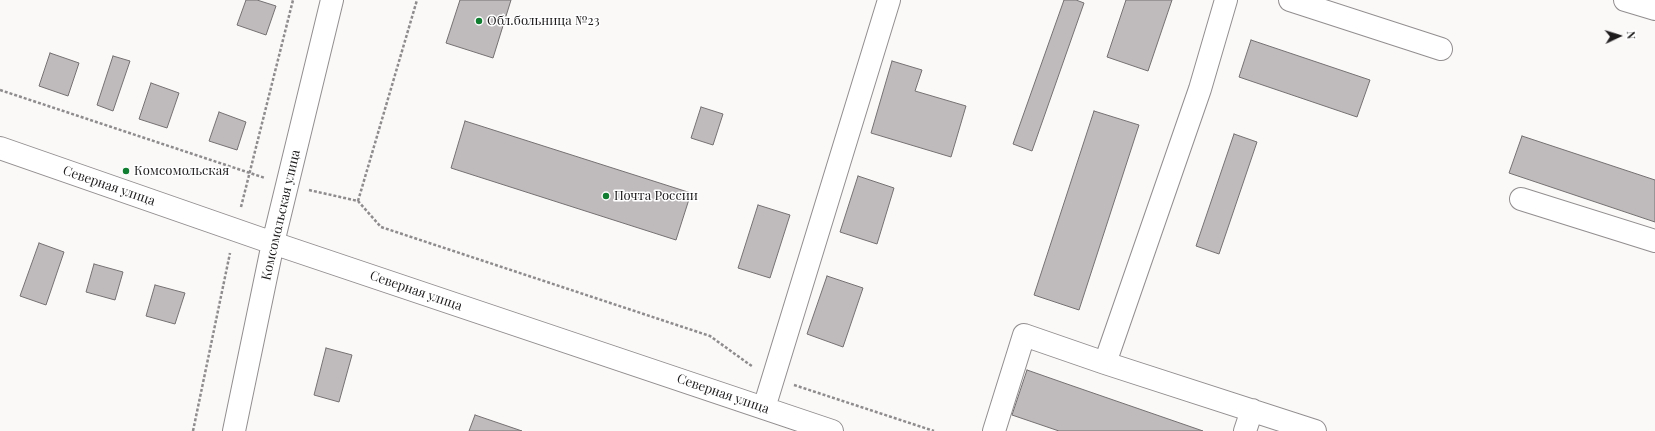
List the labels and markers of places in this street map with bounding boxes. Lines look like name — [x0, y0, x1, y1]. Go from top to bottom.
place label: Обл.больница №23 — [487, 13, 600, 29]
marker: Обл.больница №23 — [474, 16, 484, 26]
place label: Комсомольская — [134, 163, 229, 179]
marker: Комсомольская — [121, 166, 131, 176]
place label: Почта России — [614, 188, 698, 204]
marker: Почта России — [601, 191, 611, 201]

